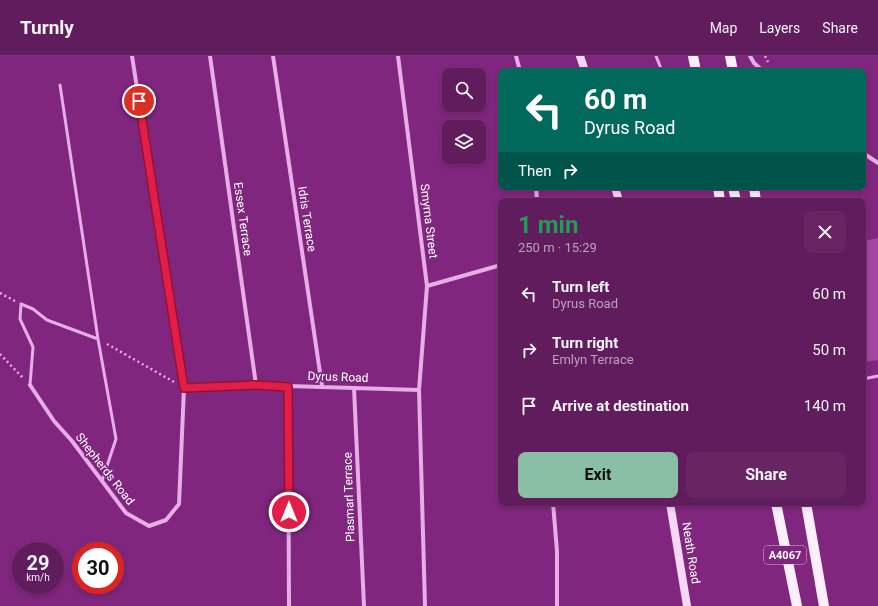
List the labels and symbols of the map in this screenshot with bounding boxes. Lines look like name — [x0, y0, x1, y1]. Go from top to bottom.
pin — [122, 84, 156, 118]
street label: Essex Terrace — [231, 181, 255, 257]
street label: Smyrna Street — [417, 183, 441, 259]
street label: Idris Terrace — [295, 185, 319, 253]
street label: Dyrus Road — [307, 369, 369, 385]
street label: Shepherds Road — [73, 430, 137, 508]
street label: Plasmarl Terrace — [340, 452, 358, 542]
position arrow — [268, 491, 310, 533]
street label: Neath Road — [679, 521, 703, 585]
speed limit sign: 30 — [72, 542, 124, 594]
road number: A4067 — [764, 546, 806, 564]

